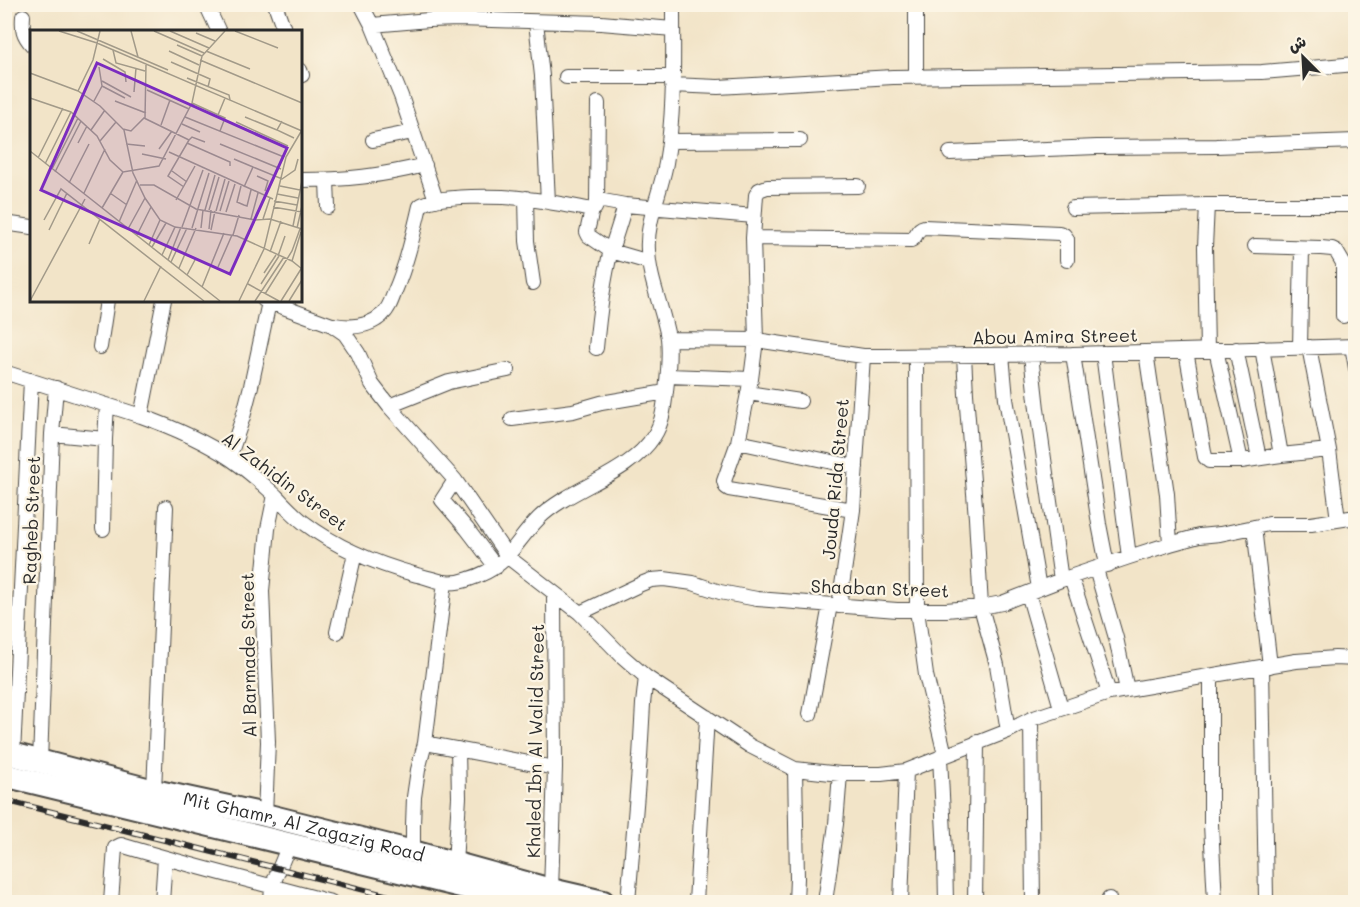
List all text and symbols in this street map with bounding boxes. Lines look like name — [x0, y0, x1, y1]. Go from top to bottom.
north arrow — [1273, 27, 1333, 87]
inset map — [30, 30, 302, 302]
text: ش — [1284, 30, 1309, 56]
street label: Abou Amira Street — [972, 323, 1138, 349]
street label: Jouda Rida Street — [816, 398, 854, 560]
street label: Al Zahidin Street — [217, 426, 353, 536]
street label: Ragheb Street — [17, 455, 45, 585]
street label: Al Barmade Street — [235, 572, 261, 738]
street label: Shaaban Street — [810, 574, 950, 602]
street label: Khaled Ibn Al Walid Street — [521, 624, 549, 858]
street label: Mit Ghamr, Al Zagazig Road — [181, 786, 427, 867]

